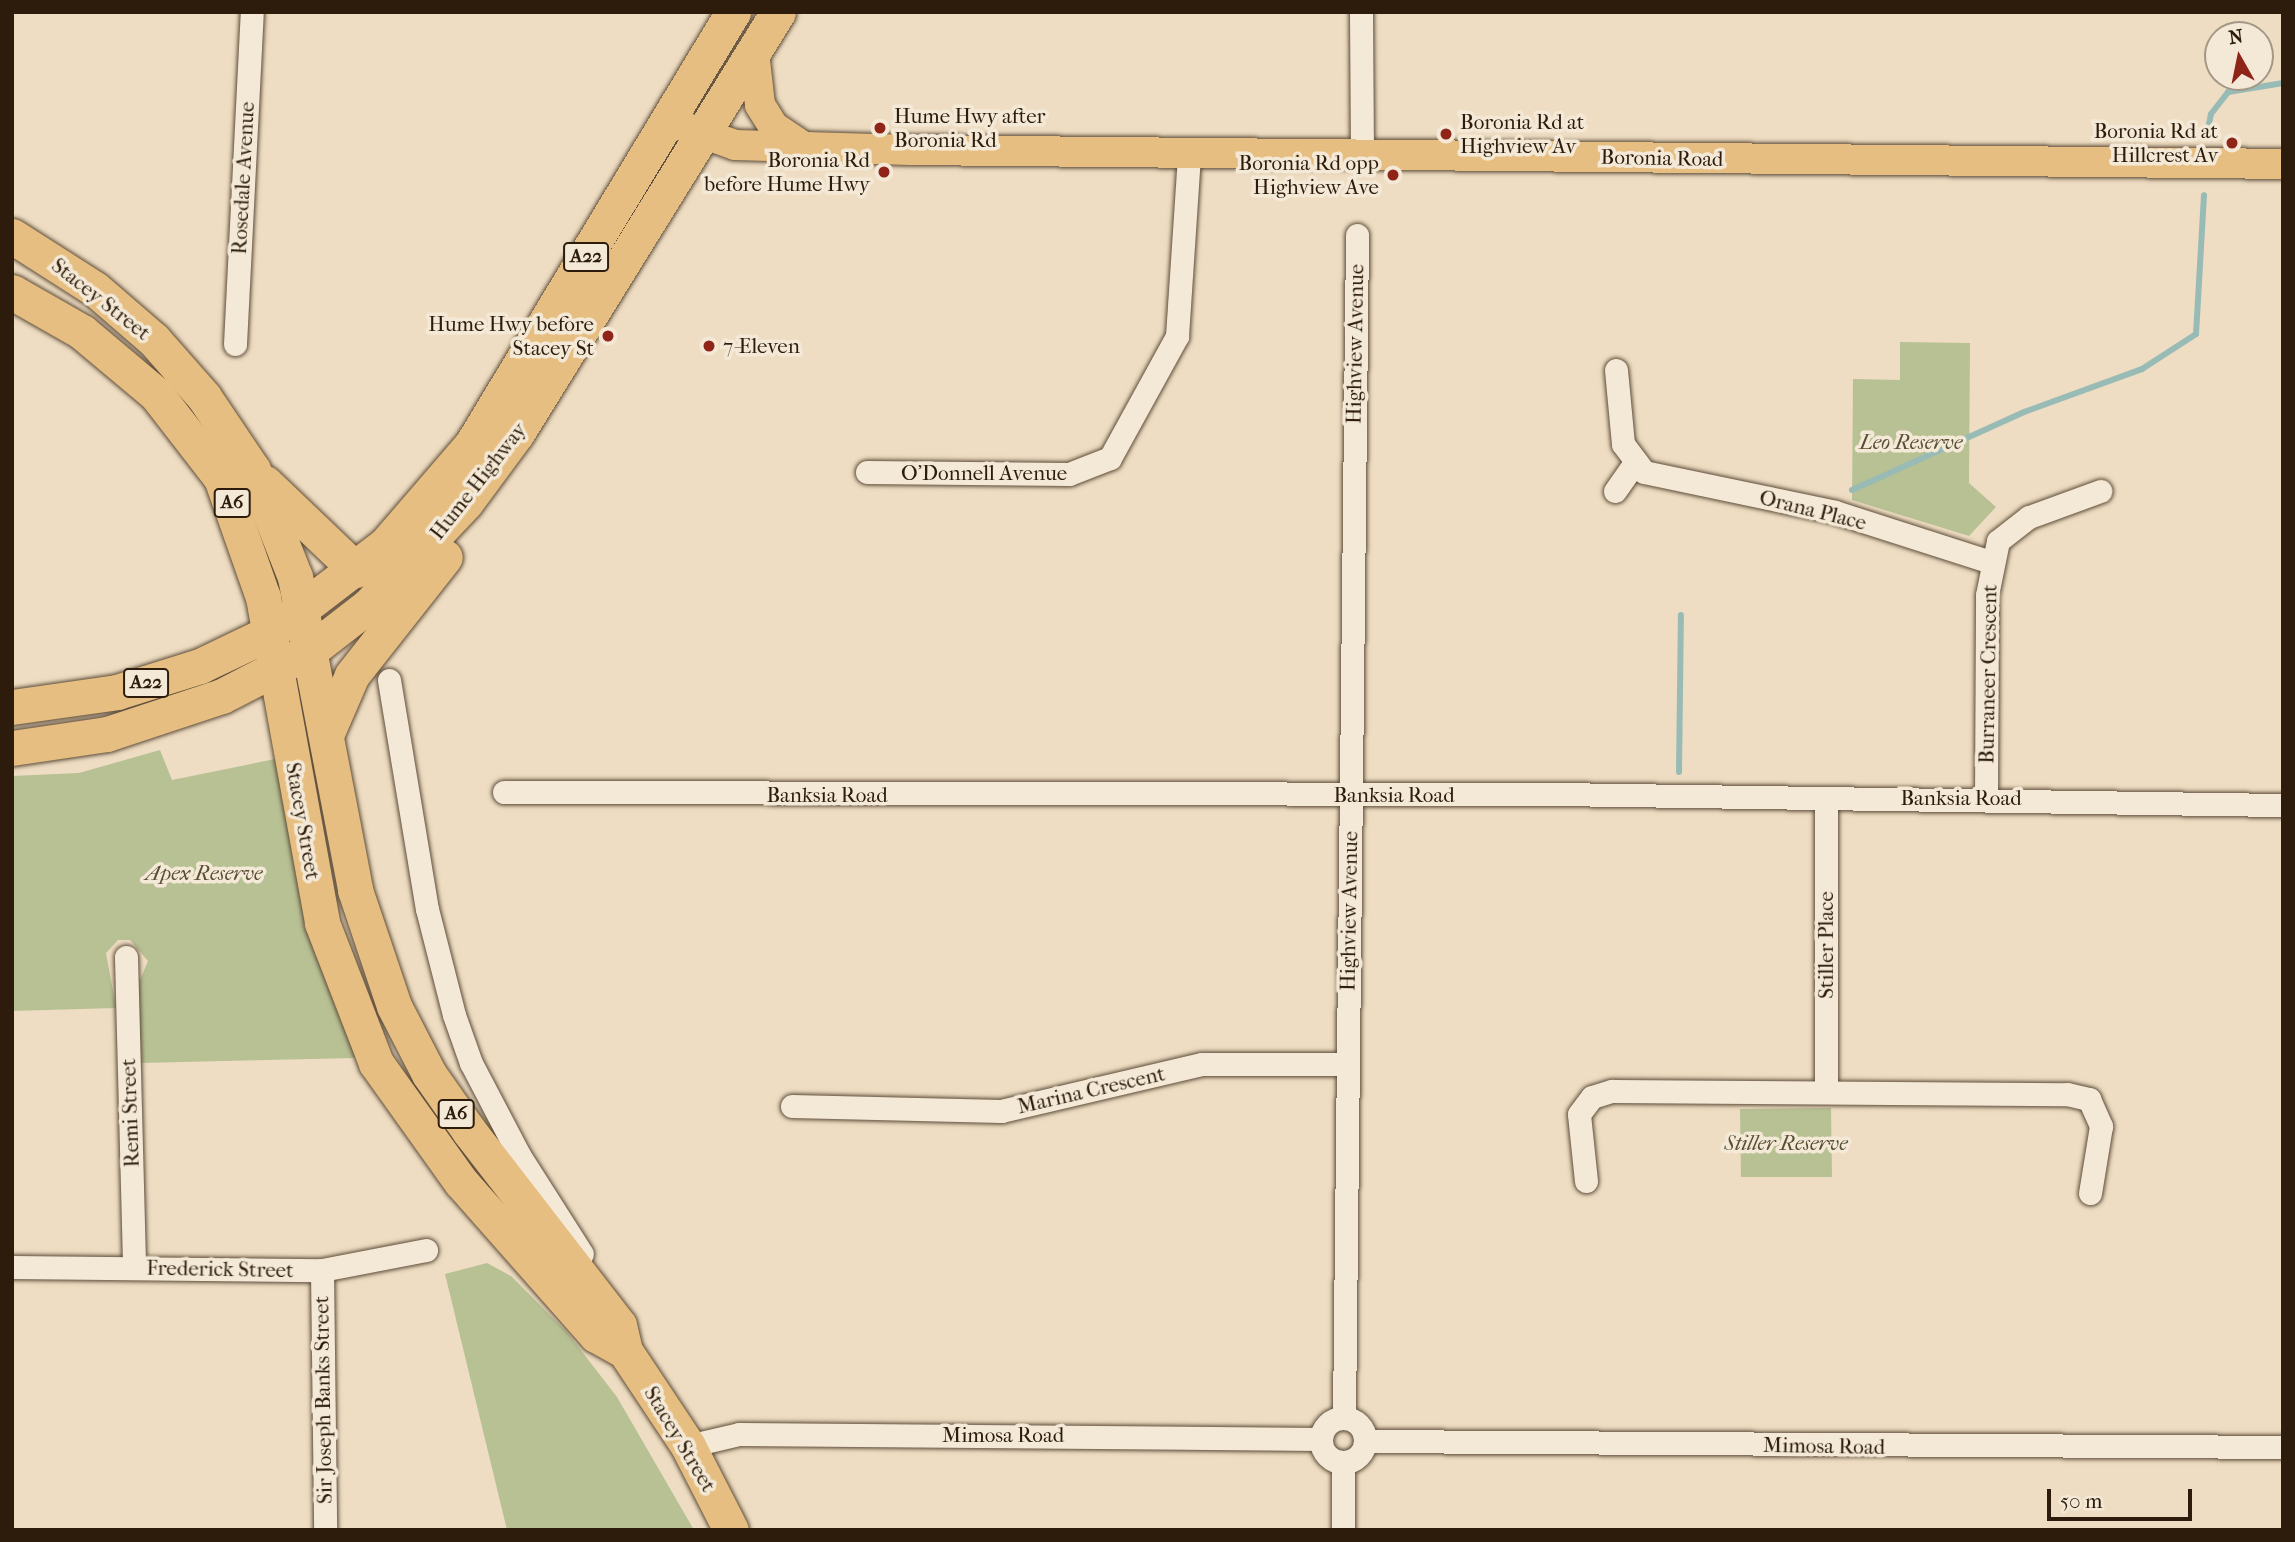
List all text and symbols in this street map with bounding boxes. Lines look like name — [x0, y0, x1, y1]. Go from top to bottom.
north arrow — [2204, 21, 2274, 91]
text: N — [2227, 25, 2245, 49]
street label: Rosedale Avenue — [226, 101, 260, 255]
place label: Hume Hwy after Boronia Rd — [894, 103, 1046, 153]
place label: Boronia Rd at Highview Av — [1460, 109, 1584, 159]
place label: Boronia Rd at Hillcrest Av — [2094, 118, 2218, 168]
marker: Hume Hwy after Boronia Rd — [872, 120, 888, 136]
marker: Boronia Rd at Highview Av — [1438, 126, 1454, 142]
marker: Boronia Rd at Hillcrest Av — [2224, 135, 2240, 151]
street label: Boronia Road — [1600, 144, 1724, 172]
place label: Boronia Rd before Hume Hwy — [704, 147, 870, 197]
place label: Boronia Rd opp Highview Ave — [1238, 150, 1379, 200]
marker: Boronia Rd before Hume Hwy — [876, 164, 892, 180]
marker: Boronia Rd opp Highview Ave — [1385, 167, 1401, 183]
road number: A22 — [562, 242, 610, 272]
street label: Stacey Street — [47, 253, 155, 345]
street label: Highview Avenue — [1341, 264, 1369, 424]
place label: Hume Hwy before Stacey St — [428, 311, 594, 361]
marker: Hume Hwy before Stacey St — [600, 328, 616, 344]
place label: 7-Eleven — [723, 333, 800, 359]
marker: 7-Eleven — [701, 338, 717, 354]
street label: Hume Highway — [424, 417, 532, 545]
park label: Leo Reserve — [1860, 429, 1962, 455]
street label: O'Donnell Avenue — [901, 460, 1067, 486]
street label: Orana Place — [1757, 485, 1869, 535]
road number: A6 — [213, 488, 251, 518]
street label: Burraneer Crescent — [1974, 584, 2002, 764]
road number: A22 — [122, 668, 170, 698]
street label: Stacey Street — [280, 760, 326, 882]
street label: Banksia Road — [766, 782, 888, 808]
street label: Banksia Road — [1333, 782, 1455, 808]
street label: Banksia Road — [1900, 785, 2022, 811]
street label: Highview Avenue — [1335, 831, 1363, 991]
park label: Apex Reserve — [145, 860, 263, 886]
street label: Stiller Place — [1813, 891, 1839, 999]
street label: Remi Street — [116, 1058, 144, 1168]
street label: Marina Crescent — [1015, 1061, 1167, 1119]
road number: A6 — [437, 1098, 475, 1130]
park label: Stiller Reserve — [1724, 1130, 1848, 1156]
street label: Frederick Street — [146, 1255, 294, 1283]
street label: Sir Joseph Banks Street — [309, 1296, 337, 1504]
street label: Stacey Street — [639, 1382, 721, 1496]
street label: Mimosa Road — [942, 1422, 1064, 1448]
street label: Mimosa Road — [1763, 1432, 1885, 1460]
scale bar — [2050, 1476, 2195, 1520]
text: 50 m — [2060, 1489, 2103, 1513]

